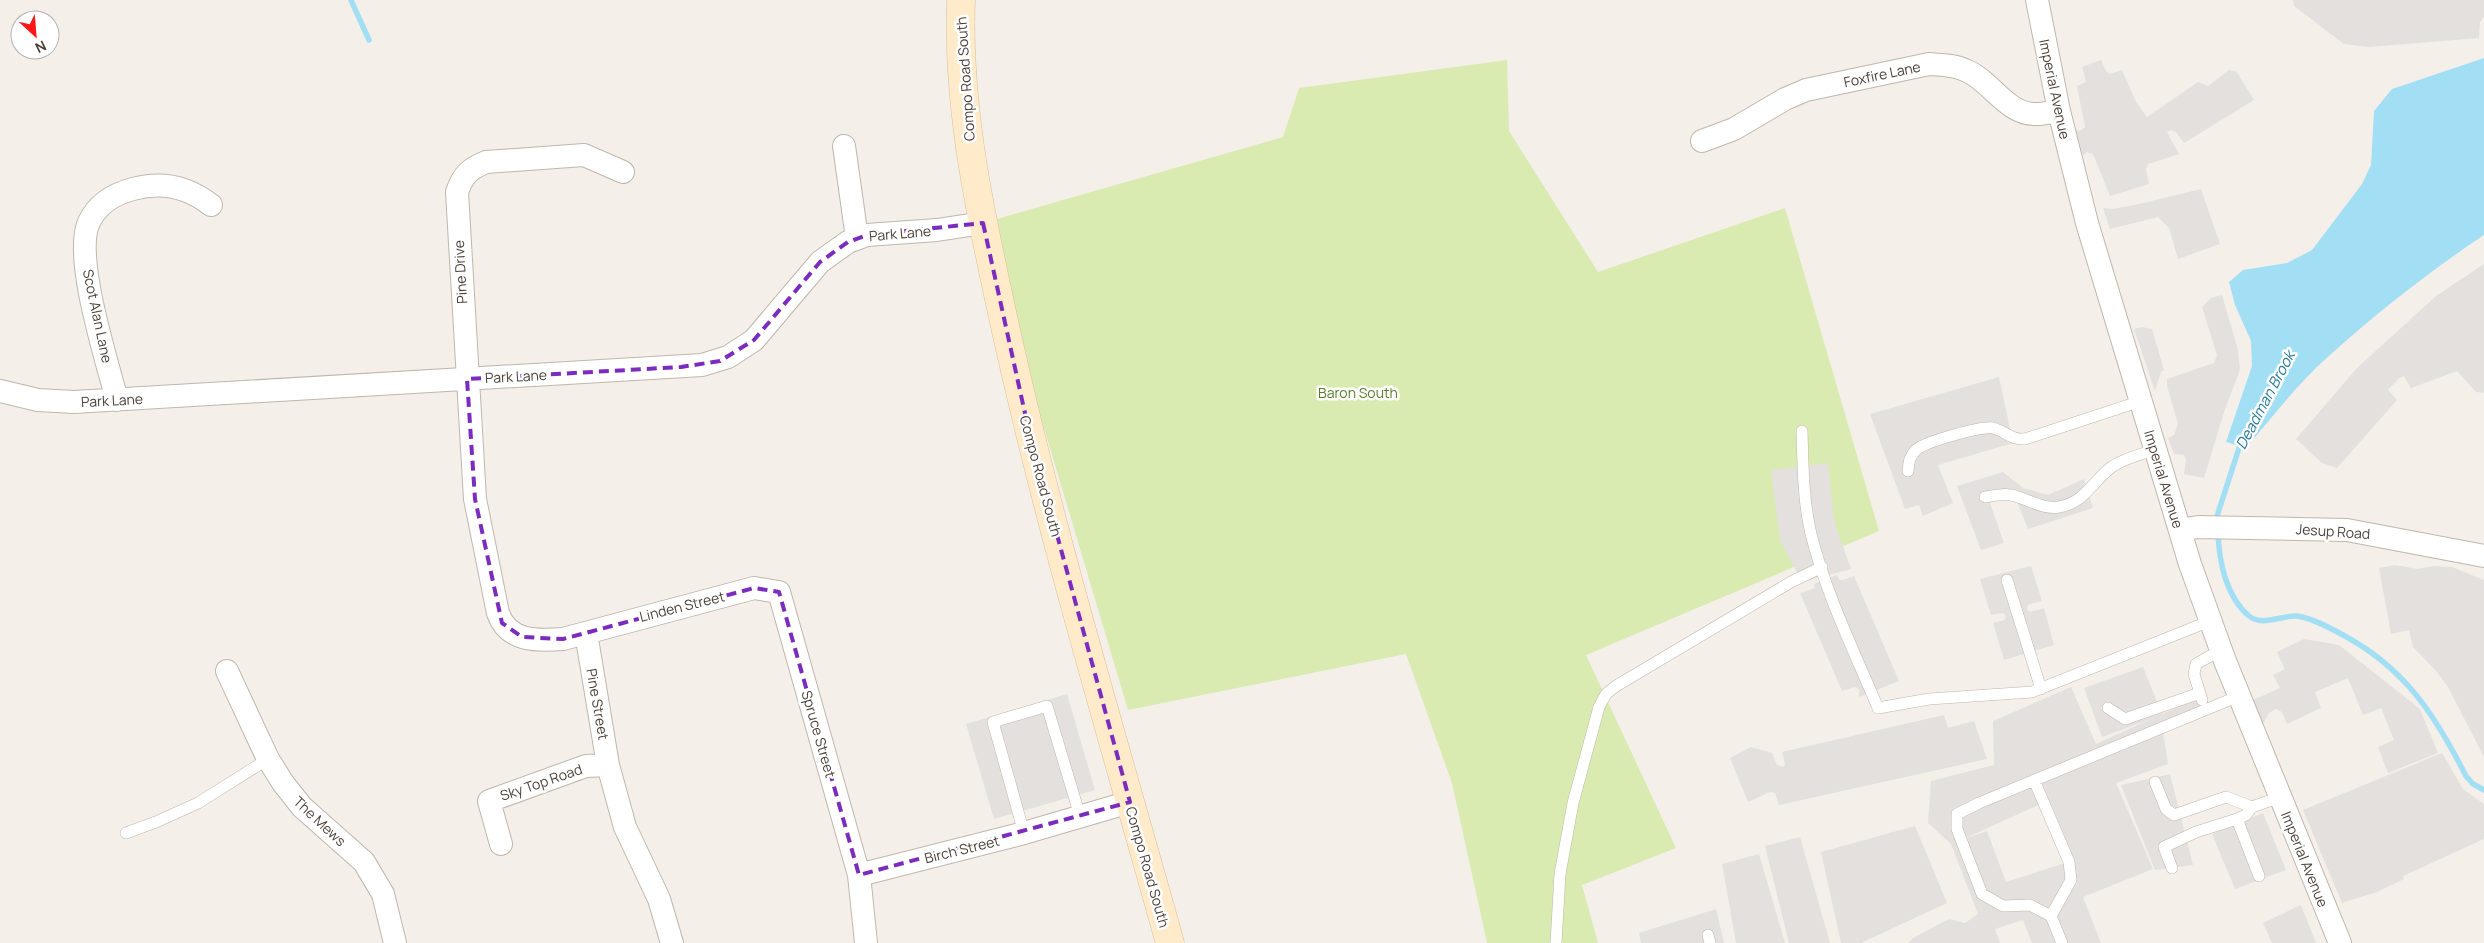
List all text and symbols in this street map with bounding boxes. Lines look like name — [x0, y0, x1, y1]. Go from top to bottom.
north arrow — [10, 10, 60, 60]
street label: Compo Road South — [951, 16, 979, 142]
text: N — [32, 36, 50, 58]
street label: Imperial Avenue — [2035, 37, 2075, 141]
street label: Foxfire Lane — [1842, 57, 1922, 91]
street label: Park Lane — [868, 221, 932, 245]
street label: Pine Drive — [449, 240, 471, 304]
street label: Scot Alan Lane — [79, 267, 117, 365]
water label: Deadman Brook — [2230, 345, 2301, 453]
street label: Park Lane — [485, 365, 547, 387]
park label: Baron South — [1318, 383, 1398, 402]
street label: Park Lane — [81, 389, 143, 411]
street label: Compo Road South — [1016, 413, 1066, 539]
street label: Imperial Avenue — [2140, 428, 2188, 530]
street label: Jesup Road — [2295, 519, 2371, 543]
street label: Linden Street — [637, 586, 727, 626]
street label: Pine Street — [582, 667, 614, 742]
street label: Spruce Street — [797, 688, 841, 780]
street label: Sky Top Road — [497, 759, 585, 805]
street label: The Mews — [290, 792, 350, 850]
street label: Compo Road South — [1122, 804, 1174, 930]
street label: Imperial Avenue — [2277, 808, 2333, 910]
street label: Birch Street — [922, 830, 1002, 868]

